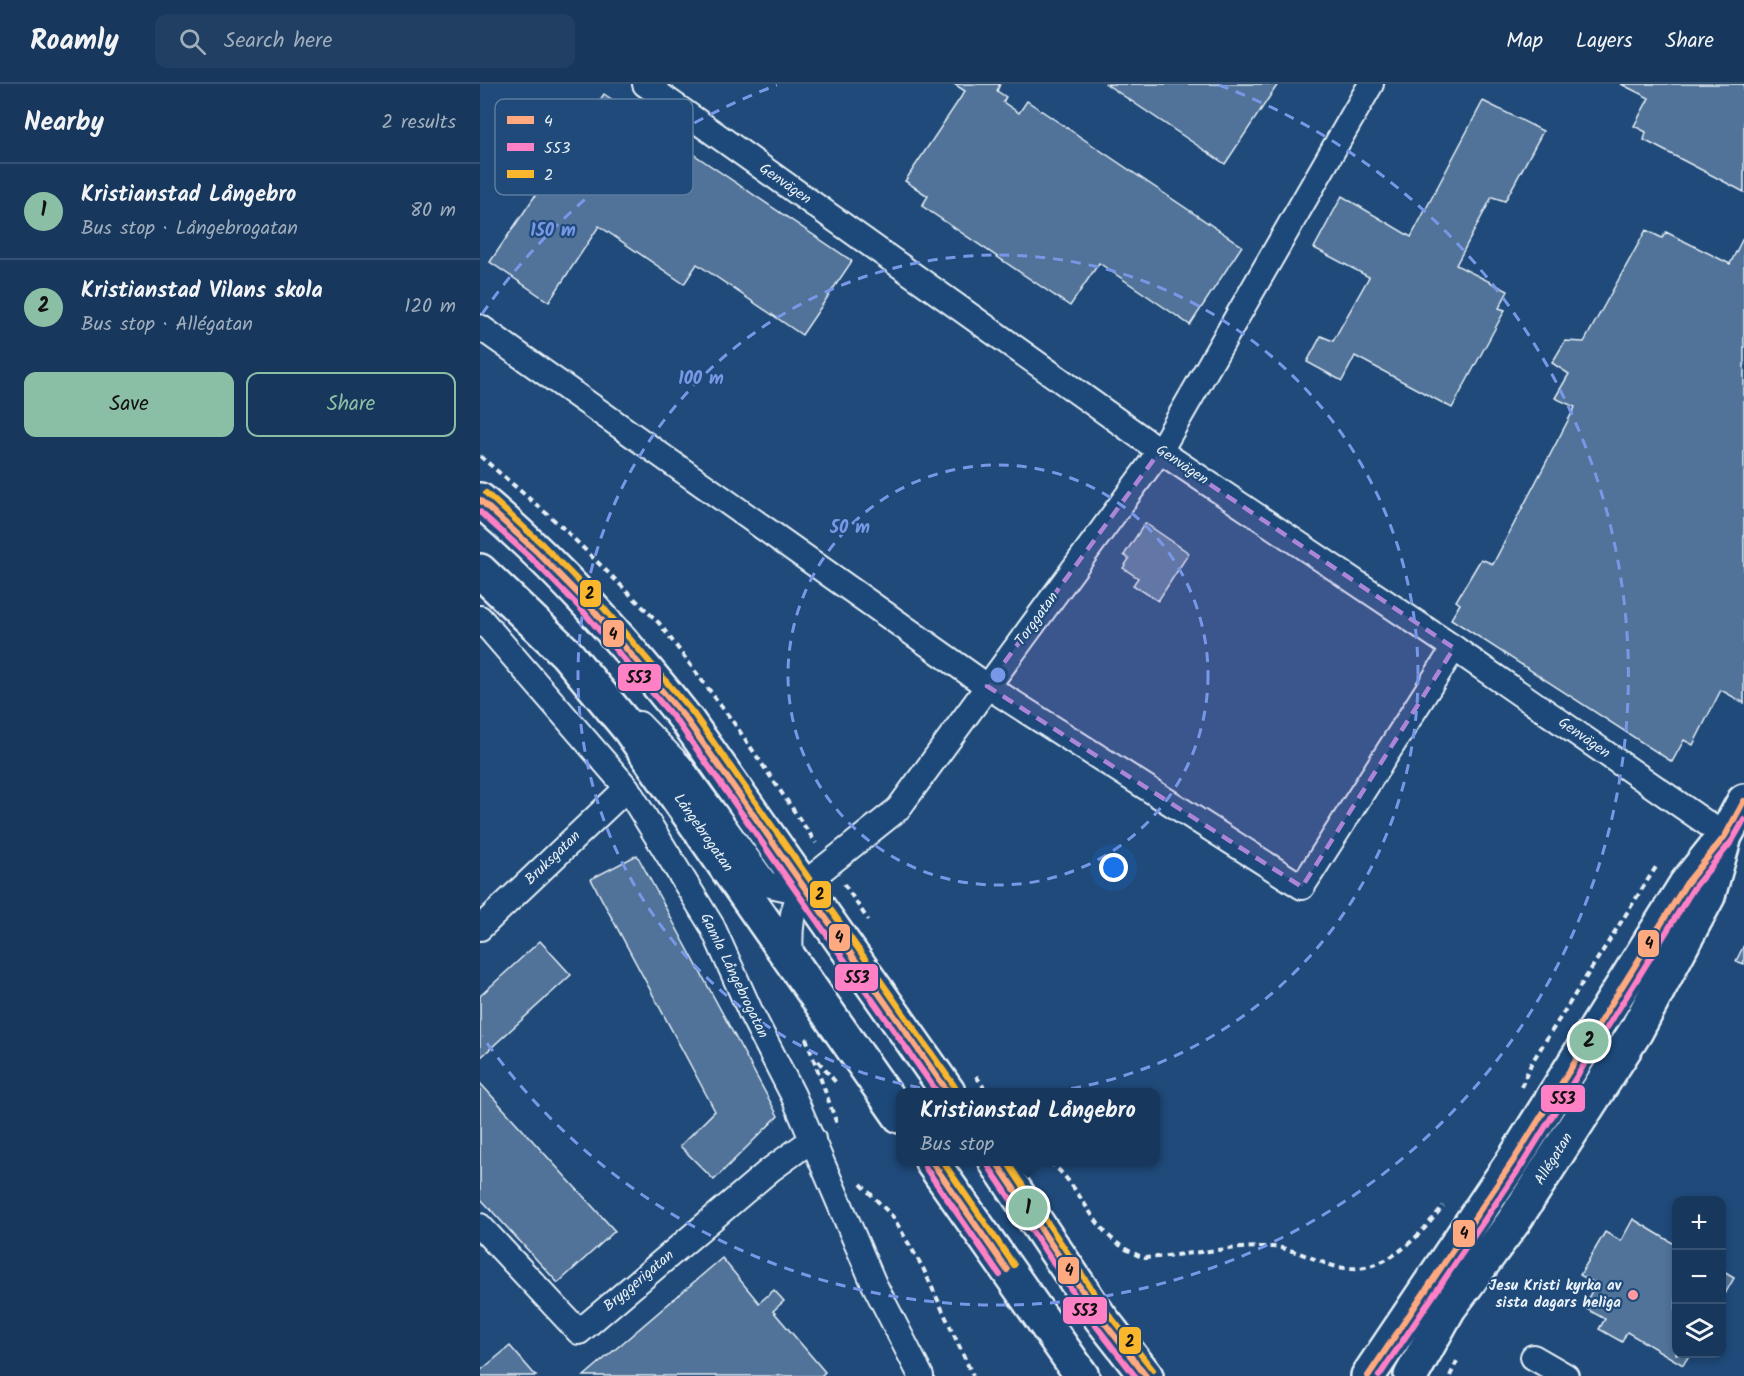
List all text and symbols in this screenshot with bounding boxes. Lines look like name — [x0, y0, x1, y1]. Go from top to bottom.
search box — [155, 14, 575, 68]
text: Roamly — [30, 19, 119, 64]
text: Search here — [224, 24, 332, 59]
icon: search — [176, 25, 209, 58]
text: Map — [1506, 25, 1543, 58]
text: Layers — [1576, 25, 1632, 58]
text: Share — [1665, 25, 1714, 58]
legend — [495, 99, 693, 195]
text: Nearby — [24, 102, 104, 144]
text: 2 results — [381, 107, 456, 139]
text: 4 — [544, 109, 553, 134]
text: 553 — [544, 136, 570, 161]
street label: Genvägen — [754, 157, 816, 211]
text: 2 — [544, 163, 553, 188]
text: Kristianstad Långebro — [81, 178, 296, 213]
text: 1 — [40, 195, 47, 227]
text: 80 m — [410, 195, 456, 227]
text: Bus stop · Långebrogatan — [81, 213, 298, 245]
text: 150 m — [530, 217, 576, 246]
text: Kristianstad Vilans skola — [81, 274, 323, 309]
text: 2 — [38, 291, 49, 323]
text: 120 m — [404, 291, 456, 323]
text: Bus stop · Allégatan — [81, 309, 253, 341]
text: 100 m — [678, 365, 724, 394]
button: Save — [24, 372, 234, 437]
button: Share — [246, 372, 456, 437]
street label: Genvägen — [1151, 438, 1213, 492]
text: 50 m — [829, 514, 870, 543]
line badge: 2 — [579, 579, 602, 608]
text: 2 — [585, 582, 595, 607]
street label: Torggatan — [1009, 587, 1065, 651]
line badge: 4 — [602, 619, 625, 648]
text: 4 — [609, 623, 618, 648]
line badge: 553 — [617, 663, 662, 692]
centre of rings — [988, 665, 1008, 685]
text: 553 — [626, 666, 652, 691]
street label: Genvägen — [1553, 711, 1615, 765]
street label: Långebrogatan — [667, 789, 739, 877]
street label: Bruksgatan — [519, 825, 587, 891]
your location — [1099, 853, 1128, 882]
line badge: 2 — [809, 880, 832, 909]
text: 2 — [815, 883, 825, 908]
street label: Gamla Långebrogatan — [693, 909, 775, 1043]
line badge: 4 — [828, 923, 851, 952]
text: 4 — [835, 926, 844, 951]
line badge: 4 — [1637, 929, 1660, 958]
text: 4 — [1645, 932, 1654, 957]
line badge: 553 — [834, 963, 879, 992]
text: 553 — [844, 966, 870, 991]
pin: 2 — [1570, 1018, 1608, 1064]
line badge: 553 — [1540, 1084, 1586, 1113]
text: 553 — [1550, 1087, 1576, 1112]
popup — [896, 1088, 1160, 1166]
text: Kristianstad Långebro — [920, 1094, 1136, 1129]
street label: Allégatan — [1528, 1128, 1580, 1190]
text: Bus stop — [920, 1129, 994, 1161]
pin: 1 — [1008, 1186, 1048, 1230]
map controls — [1672, 1196, 1726, 1358]
button: + — [1672, 1196, 1726, 1250]
line badge: 4 — [1452, 1219, 1476, 1248]
text: 4 — [1460, 1222, 1469, 1247]
street label: Bryggerigatan — [598, 1244, 680, 1318]
button: − — [1672, 1250, 1726, 1304]
line badge: 4 — [1057, 1256, 1080, 1285]
text: 4 — [1065, 1259, 1074, 1284]
place label: Jesu Kristi kyrka av sista dagars heliga — [1489, 1274, 1622, 1315]
marker: Jesu Kristi kyrka av sista dagars heliga — [1626, 1288, 1640, 1302]
line badge: 553 — [1062, 1296, 1108, 1325]
text: 553 — [1072, 1299, 1098, 1324]
button: layers — [1672, 1304, 1726, 1358]
line badge: 2 — [1118, 1326, 1142, 1355]
text: 2 — [1125, 1330, 1135, 1355]

